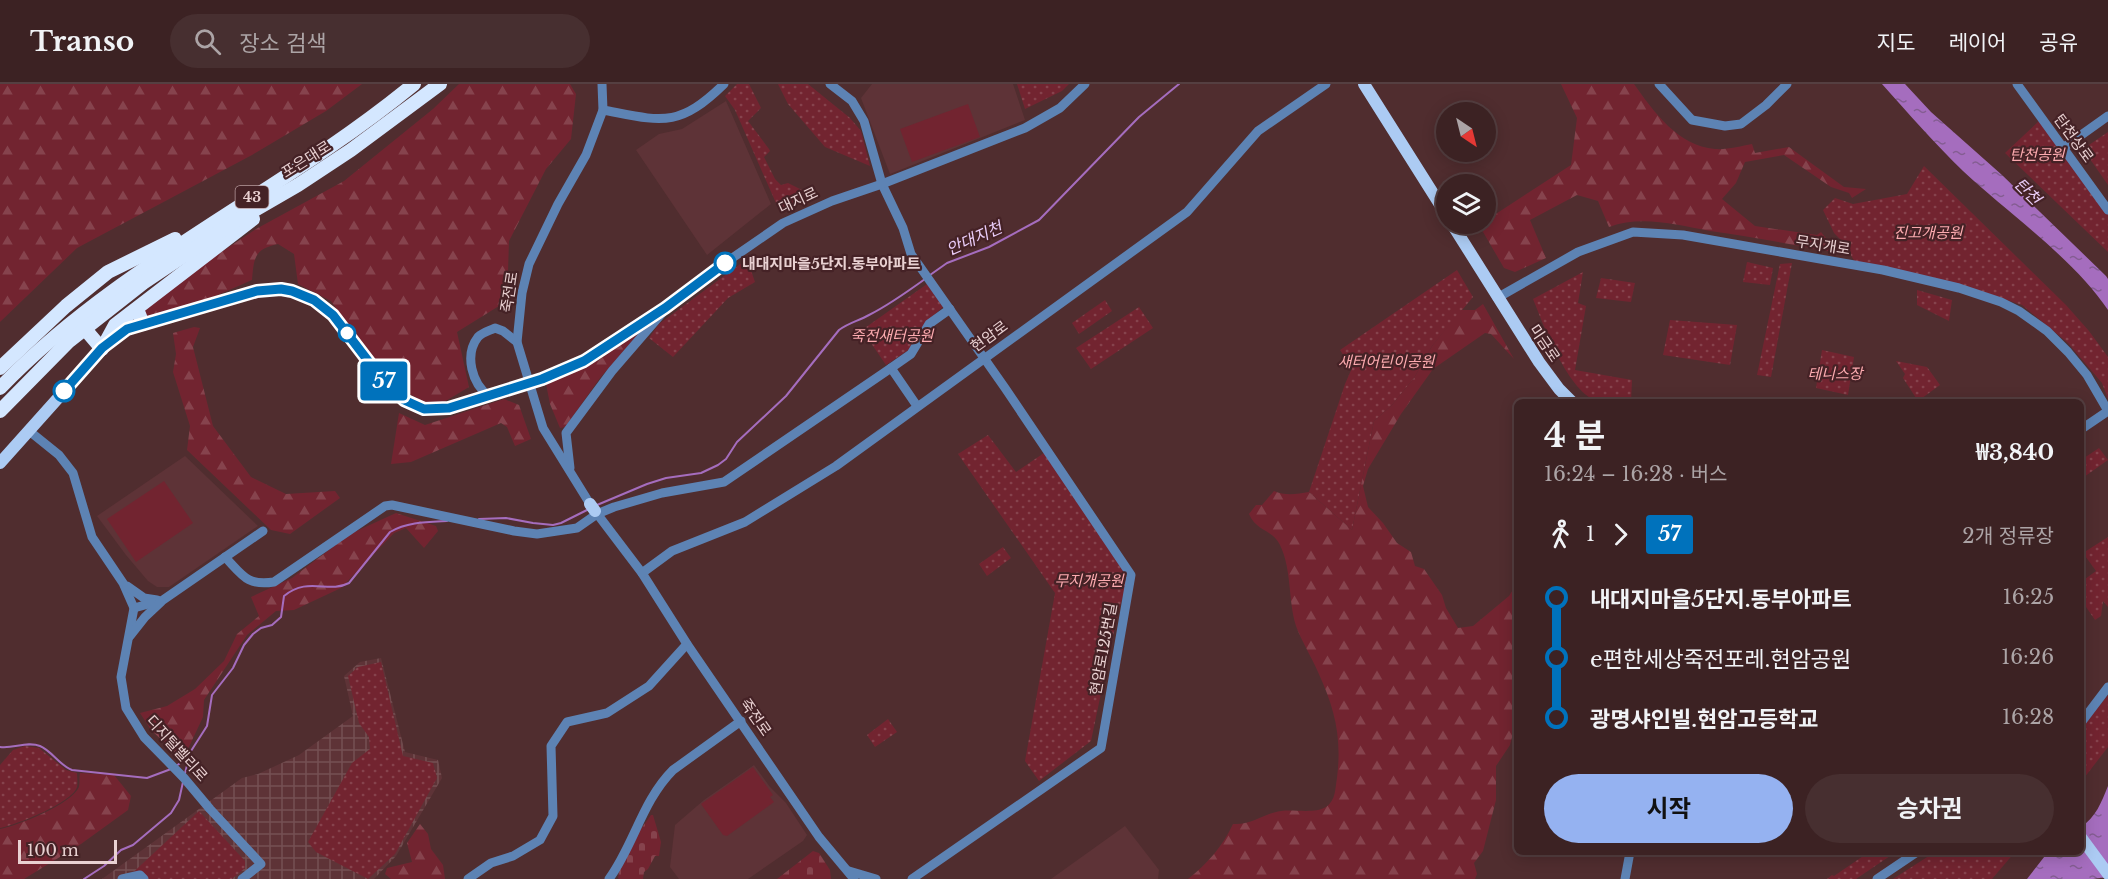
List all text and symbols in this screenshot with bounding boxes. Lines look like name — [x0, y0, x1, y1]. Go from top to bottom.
search box — [170, 14, 590, 68]
text: Transo — [30, 24, 134, 59]
icon: search — [191, 25, 224, 58]
text: 장소 검색 — [239, 30, 326, 57]
text: 지도 — [1877, 30, 1915, 56]
text: 레이어 — [1948, 30, 2006, 56]
text: 공유 — [2039, 30, 2078, 56]
north arrow — [1436, 102, 1496, 162]
map controls — [1436, 102, 1496, 234]
street label: 탄천상로 — [2050, 110, 2098, 166]
street label: 포은대로 — [278, 136, 334, 182]
park label: 탄천공원 — [2009, 145, 2066, 164]
button: layers — [1436, 174, 1496, 234]
water label: 탄천 — [2011, 174, 2047, 210]
street label: 대지로 — [775, 183, 821, 217]
road number: 43 — [236, 186, 268, 208]
water label: 안대지천 — [943, 216, 1007, 259]
park label: 진고개공원 — [1893, 223, 1964, 242]
street label: 무지개로 — [1794, 231, 1852, 259]
marker: 내대지마을5단지.동부아파트 — [714, 252, 736, 274]
place label: 내대지마을5단지.동부아파트 — [742, 254, 921, 273]
street label: 죽전로 — [496, 270, 522, 314]
street label: 현암로 — [967, 316, 1011, 356]
street label: 미금로 — [1526, 321, 1564, 365]
unlabelled marker — [338, 324, 356, 342]
park label: 죽전새터공원 — [851, 326, 935, 345]
park label: 새터어린이공원 — [1338, 352, 1435, 371]
line badge: 57 — [357, 362, 411, 400]
park label: 테니스장 — [1807, 364, 1865, 383]
text: 57 — [372, 368, 396, 394]
unlabelled marker — [53, 380, 75, 402]
text: 4 분 — [1544, 415, 1605, 456]
text: ₩3,840 — [1976, 439, 2054, 466]
text: 16:24 – 16:28 · 버스 — [1544, 462, 1727, 486]
icon: walk — [1544, 518, 1577, 551]
icon: forward — [1604, 518, 1637, 551]
text: 57 — [1658, 521, 1681, 547]
text: 1 — [1586, 522, 1595, 546]
text: 2개 정류장 — [1962, 524, 2054, 548]
park label: 무지개공원 — [1054, 571, 1125, 590]
text: 16:25 — [2003, 585, 2054, 609]
text: 내대지마을5단지.동부아파트 — [1590, 586, 1852, 613]
street label: 현암로125번길 — [1086, 601, 1120, 697]
text: 16:26 — [2001, 645, 2054, 669]
text: e편한세상죽전포레.현암공원 — [1590, 646, 1851, 673]
street label: 죽전로 — [736, 695, 776, 739]
text: 16:28 — [2002, 705, 2054, 729]
text: 광명샤인빌.현암고등학교 — [1590, 706, 1818, 733]
street label: 디지털벨리로 — [142, 711, 212, 785]
button: 시작 — [1544, 774, 1793, 843]
button: 승차권 — [1805, 774, 2054, 843]
scale bar — [18, 837, 117, 864]
text: 100 m — [27, 840, 79, 860]

